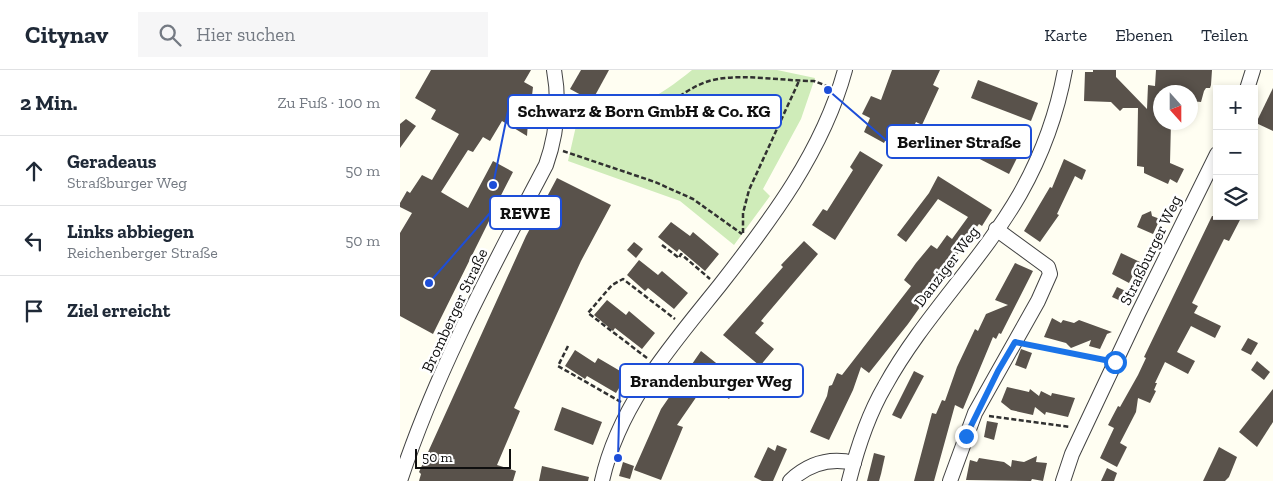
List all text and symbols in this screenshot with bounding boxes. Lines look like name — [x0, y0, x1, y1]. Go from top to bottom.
search box — [138, 12, 488, 57]
text: Citynav — [25, 20, 108, 49]
icon: search — [156, 21, 184, 49]
text: Hier suchen — [196, 23, 295, 46]
text: Karte — [1044, 24, 1087, 46]
text: Ebenen — [1115, 24, 1173, 46]
text: Teilen — [1201, 24, 1248, 46]
north arrow — [1153, 85, 1198, 130]
map controls — [1213, 85, 1258, 220]
button: + — [1213, 85, 1258, 130]
text: 2 Min. — [20, 90, 77, 115]
text: Zu Fuß · 100 m — [277, 93, 380, 112]
callout: Schwarz & Born GmbH & Co. KG — [508, 95, 781, 128]
text: Schwarz & Born GmbH & Co. KG — [518, 100, 770, 122]
callout: Berliner Straße — [887, 125, 1031, 158]
button: − — [1213, 130, 1258, 175]
text: Berliner Straße — [897, 131, 1021, 153]
text: Geradeaus — [67, 150, 157, 173]
icon: ahead — [20, 157, 48, 185]
text: 50 m — [345, 161, 380, 180]
text: Straßburger Weg — [67, 173, 187, 192]
button: layers — [1213, 175, 1258, 220]
street label: Straßburger Weg — [1116, 192, 1185, 308]
callout: REWE — [490, 196, 561, 229]
text: REWE — [500, 202, 551, 224]
text: Links abbiegen — [67, 220, 194, 243]
street label: Danziger Weg — [910, 222, 983, 310]
icon: left — [20, 227, 48, 255]
text: 50 m — [345, 231, 380, 250]
text: Reichenberger Straße — [67, 243, 218, 262]
street label: Bromberger Straße — [417, 245, 491, 375]
icon: arrive — [20, 297, 48, 325]
text: Ziel erreicht — [67, 299, 170, 322]
route start — [1104, 351, 1127, 374]
callout: Brandenburger Weg — [620, 364, 803, 397]
text: Brandenburger Weg — [630, 370, 792, 392]
route end — [955, 425, 978, 448]
scale bar — [415, 446, 511, 469]
text: 50 m — [422, 449, 453, 466]

